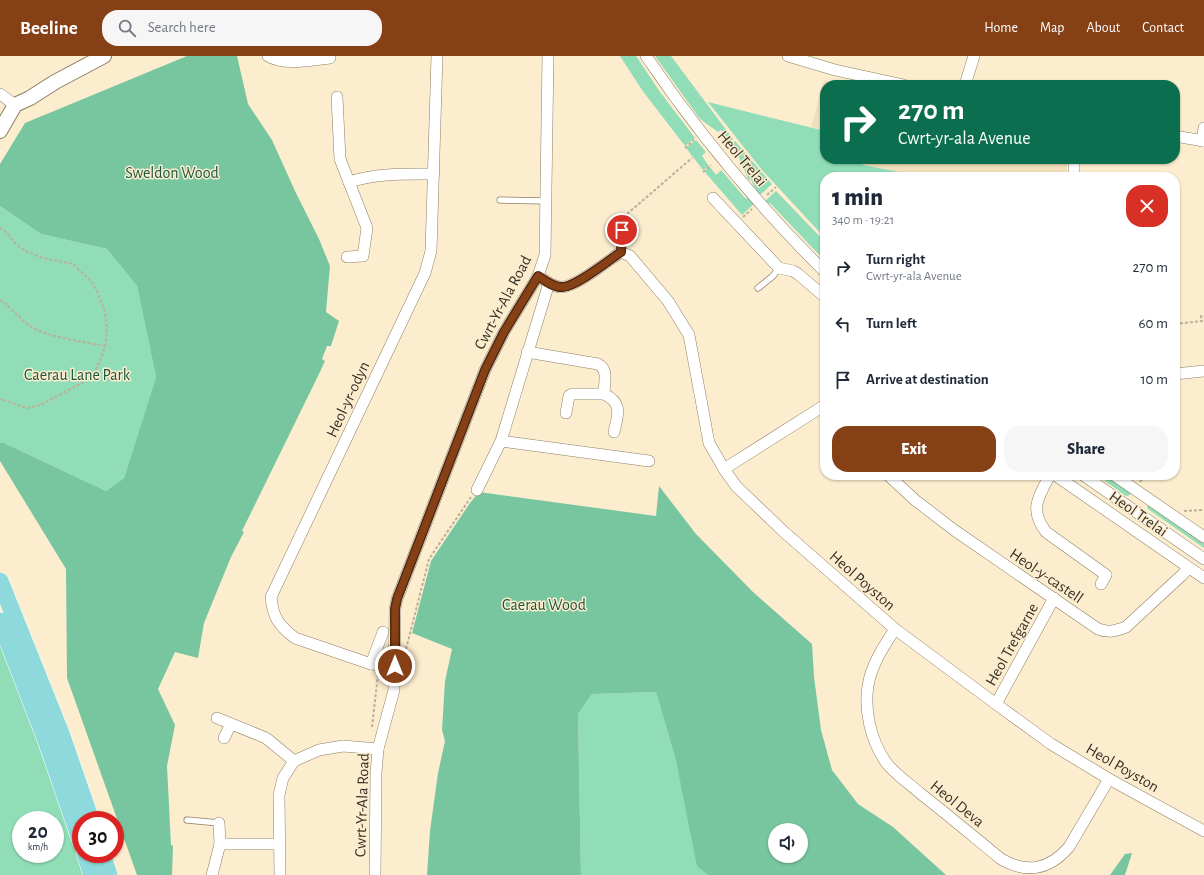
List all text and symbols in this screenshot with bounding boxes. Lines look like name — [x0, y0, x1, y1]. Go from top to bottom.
search box — [102, 10, 382, 46]
icon: search — [116, 17, 138, 39]
text: Beeline — [20, 19, 78, 38]
text: Search here — [148, 20, 216, 35]
text: Home — [984, 21, 1018, 35]
text: Map — [1040, 21, 1064, 35]
text: About — [1086, 21, 1120, 35]
text: Contact — [1142, 21, 1184, 35]
icon: right — [832, 96, 884, 148]
text: 270 m — [898, 97, 965, 125]
street label: Heol Trelai — [715, 128, 770, 189]
text: Cwrt-yr-ala Avenue — [898, 130, 1031, 148]
park label: Sweldon Wood — [125, 165, 219, 181]
button: close — [1126, 185, 1168, 227]
text: 1 min — [832, 186, 883, 210]
pin — [605, 213, 639, 247]
text: 340 m · 19:21 — [832, 214, 894, 227]
icon: arrive — [611, 219, 633, 241]
text: Turn right — [866, 252, 925, 267]
street label: Cwrt-Yr-Ala Road — [471, 253, 534, 352]
icon: right — [832, 257, 854, 279]
text: 270 m — [1133, 260, 1168, 275]
text: Cwrt-yr-ala Avenue — [866, 270, 962, 283]
icon: left — [832, 313, 854, 335]
text: Turn left — [866, 316, 917, 331]
text: 60 m — [1139, 316, 1168, 331]
street label: Heol-yr-odyn — [323, 359, 373, 440]
park label: Caerau Lane Park — [24, 367, 131, 383]
icon: arrive — [832, 369, 854, 391]
text: Arrive at destination — [866, 372, 989, 387]
text: 10 m — [1140, 372, 1168, 387]
button: Exit — [832, 426, 996, 472]
button: Share — [1004, 426, 1168, 472]
street label: Heol Trelai — [1106, 488, 1170, 540]
street label: Heol-y-castell — [1006, 545, 1086, 607]
street label: Heol Poyston — [826, 548, 898, 614]
park label: Caerau Wood — [502, 597, 586, 613]
street label: Heol Trefgarne — [983, 600, 1041, 689]
position arrow — [374, 645, 416, 687]
street label: Heol Poyston — [1083, 741, 1162, 796]
street label: Cwrt-Yr-Ala Road — [352, 753, 372, 857]
street label: Heol Deva — [927, 777, 987, 830]
speed limit sign: 30 — [72, 811, 124, 863]
text: 20 — [28, 822, 48, 842]
map controls — [768, 823, 808, 863]
button: sound — [768, 823, 808, 863]
text: km/h — [28, 842, 48, 852]

